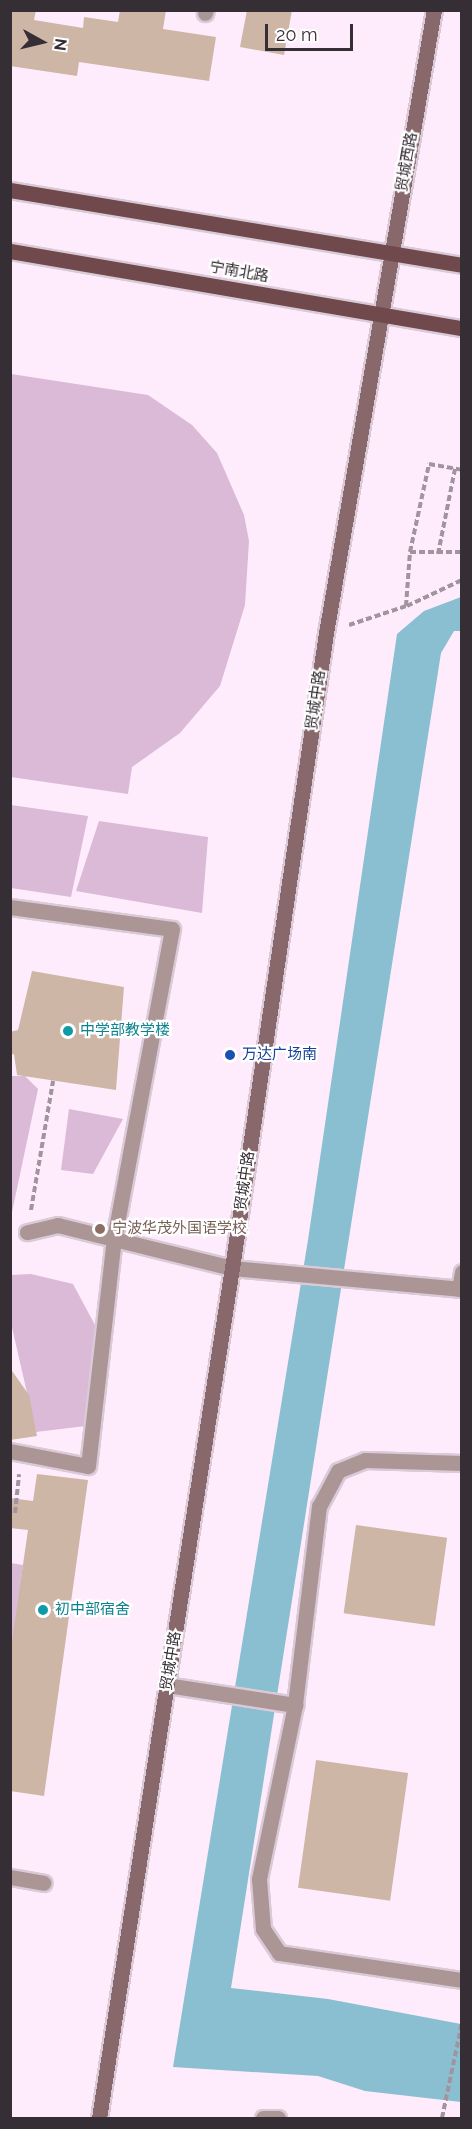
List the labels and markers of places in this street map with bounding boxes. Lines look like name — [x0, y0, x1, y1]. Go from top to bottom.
place label: 中学部教学楼 — [80, 1022, 170, 1040]
marker: 中学部教学楼 — [61, 1024, 75, 1038]
place label: 万达广场南 — [242, 1046, 317, 1064]
marker: 万达广场南 — [223, 1048, 237, 1062]
place label: 宁波华茂外国语学校 — [112, 1220, 247, 1238]
marker: 宁波华茂外国语学校 — [93, 1222, 107, 1236]
place label: 初中部宿舍 — [55, 1601, 130, 1619]
marker: 初中部宿舍 — [36, 1603, 50, 1617]

